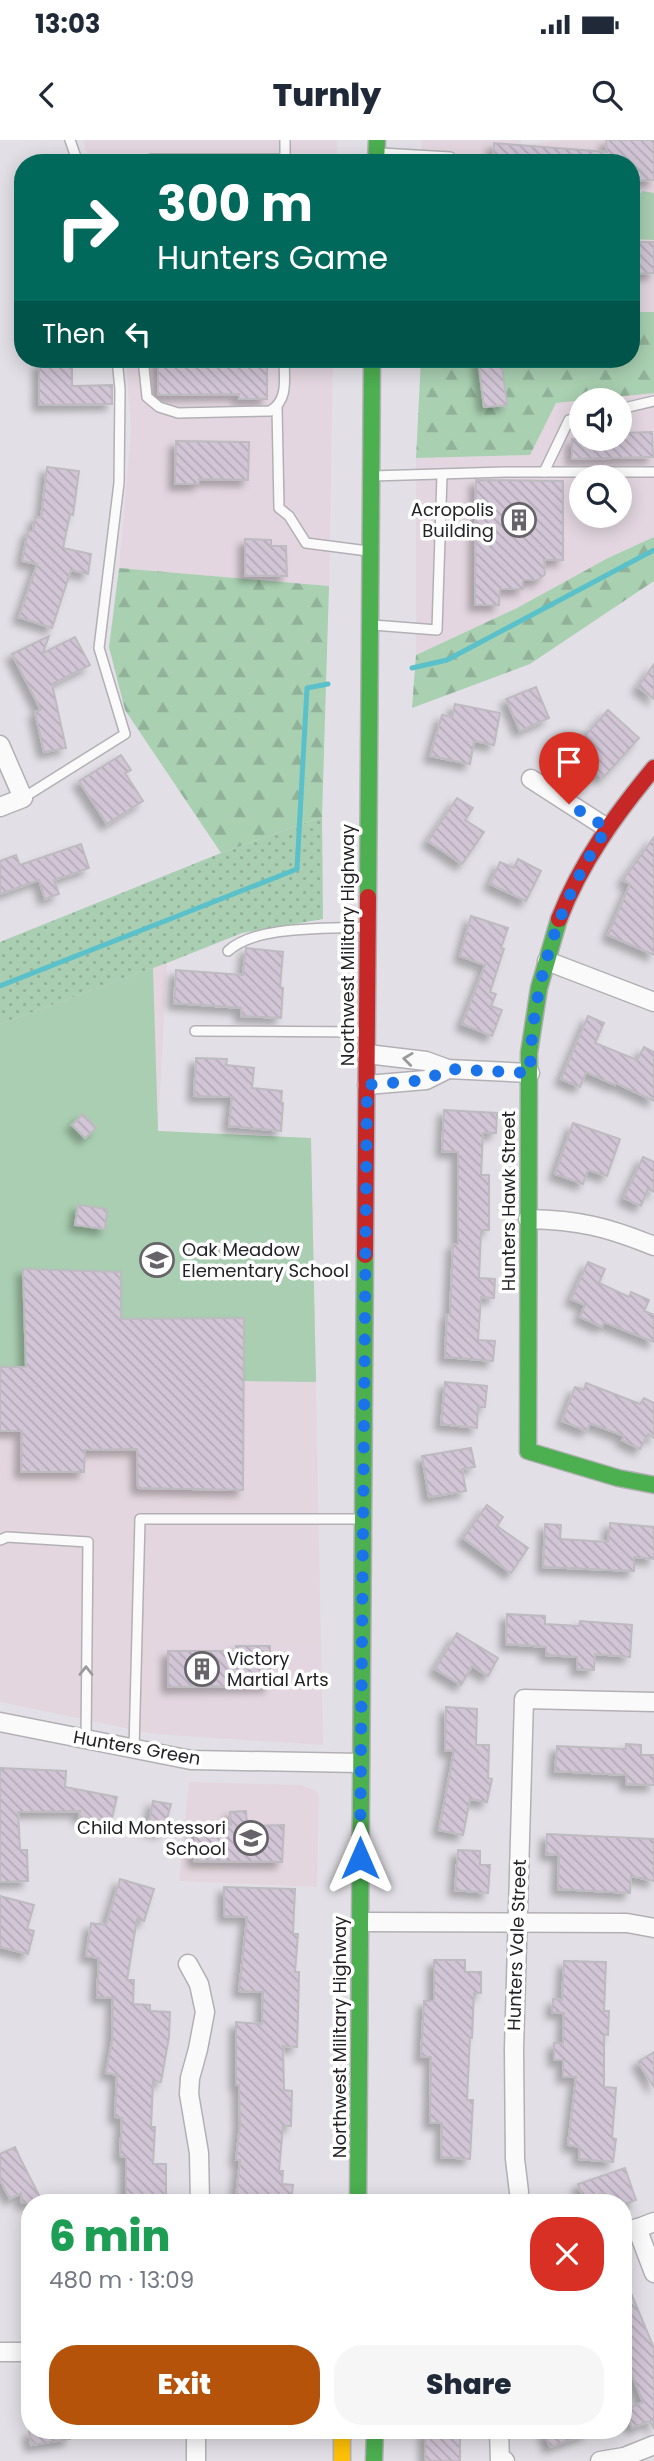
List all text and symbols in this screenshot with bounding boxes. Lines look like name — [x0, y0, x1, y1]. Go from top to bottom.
text: 13:03 — [35, 6, 101, 42]
text: Turnly — [273, 72, 381, 117]
icon: back — [28, 76, 66, 114]
icon: search — [588, 76, 626, 114]
text: 300 m — [157, 170, 313, 238]
icon: right — [42, 182, 133, 273]
text: Hunters Game — [157, 235, 388, 280]
icon: left — [119, 315, 157, 353]
text: Then — [42, 316, 105, 352]
map controls — [569, 388, 632, 528]
button: sound — [569, 388, 632, 451]
button: search — [569, 465, 632, 528]
place label: Acropolis Building — [411, 497, 494, 543]
building icon: Acropolis Building — [500, 501, 538, 539]
pin — [539, 732, 599, 804]
icon: arrive — [550, 743, 588, 781]
street label: Northwest Military Highway — [335, 824, 360, 1066]
one-way arrow — [402, 1051, 414, 1066]
street label: Hunters Hawk Street — [496, 1111, 521, 1291]
place label: Oak Meadow Elementary School — [182, 1237, 349, 1283]
school or university icon: Oak Meadow Elementary School — [138, 1241, 176, 1279]
place label: Victory Martial Arts — [227, 1646, 329, 1692]
building icon: Victory Martial Arts — [183, 1650, 221, 1688]
one-way arrow — [78, 1665, 94, 1676]
street label: Hunters Green — [72, 1724, 203, 1771]
place label: Child Montessori School — [77, 1815, 226, 1861]
school or university icon: Child Montessori School — [232, 1819, 270, 1857]
position arrow — [323, 1821, 397, 1895]
street label: Hunters Vale Street — [501, 1859, 532, 2031]
street label: Northwest Military Highway — [327, 1916, 352, 2158]
text: 6 min — [49, 2207, 170, 2266]
button: close — [530, 2217, 604, 2291]
text: 480 m · 13:09 — [49, 2264, 194, 2296]
button: Exit — [49, 2345, 320, 2425]
button: Share — [334, 2345, 604, 2425]

